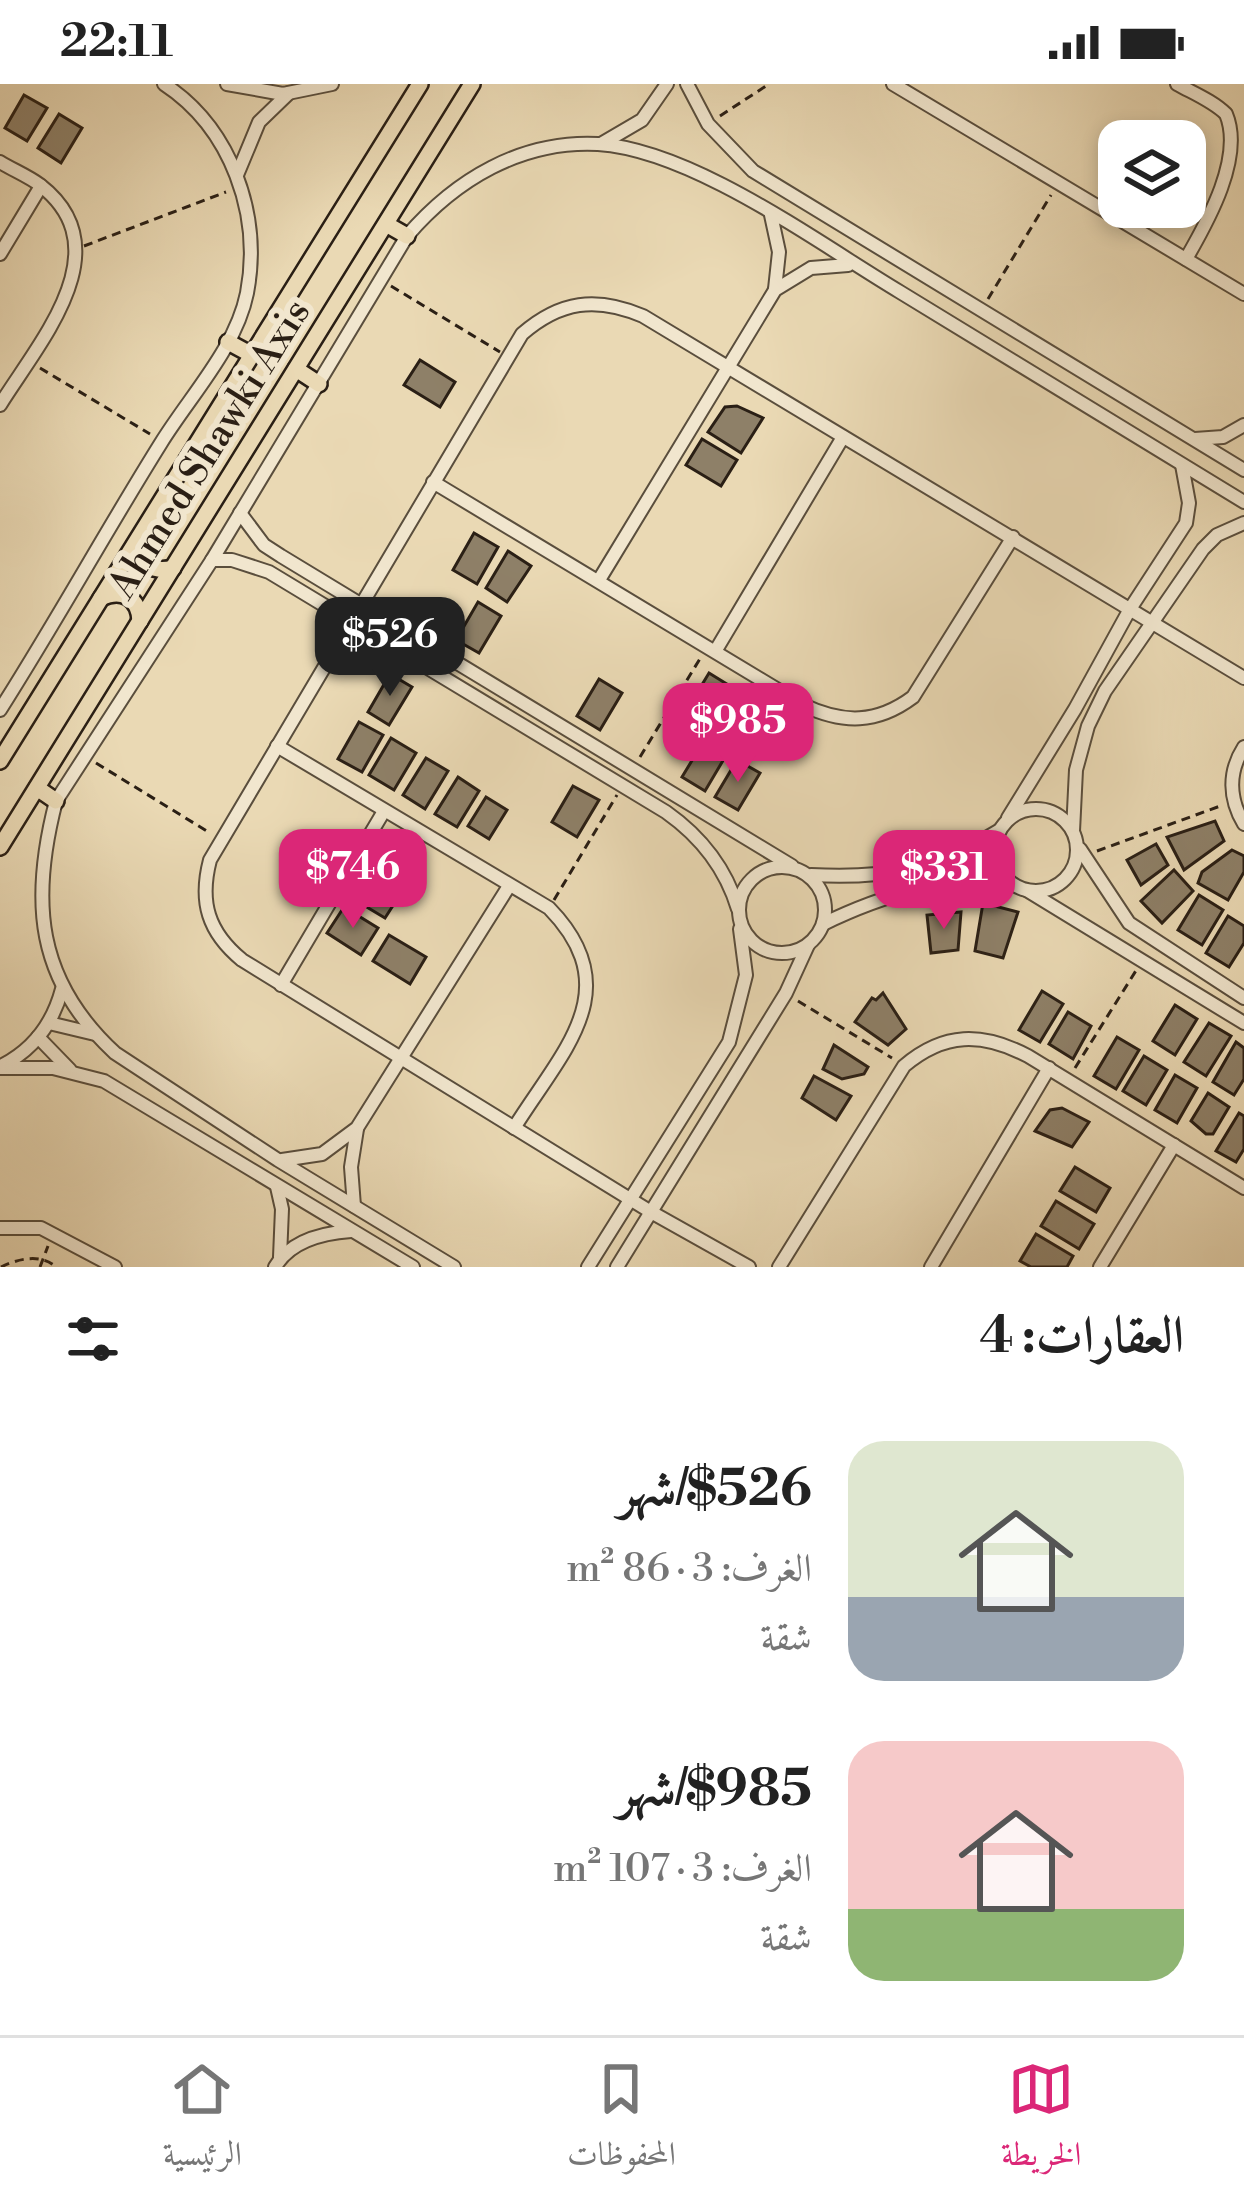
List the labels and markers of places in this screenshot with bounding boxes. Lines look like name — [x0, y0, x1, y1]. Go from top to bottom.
pin: $526 — [319, 597, 461, 699]
pin: $985 — [667, 683, 809, 785]
pin: $746 — [282, 829, 424, 931]
pin: $331 — [873, 830, 1015, 932]

